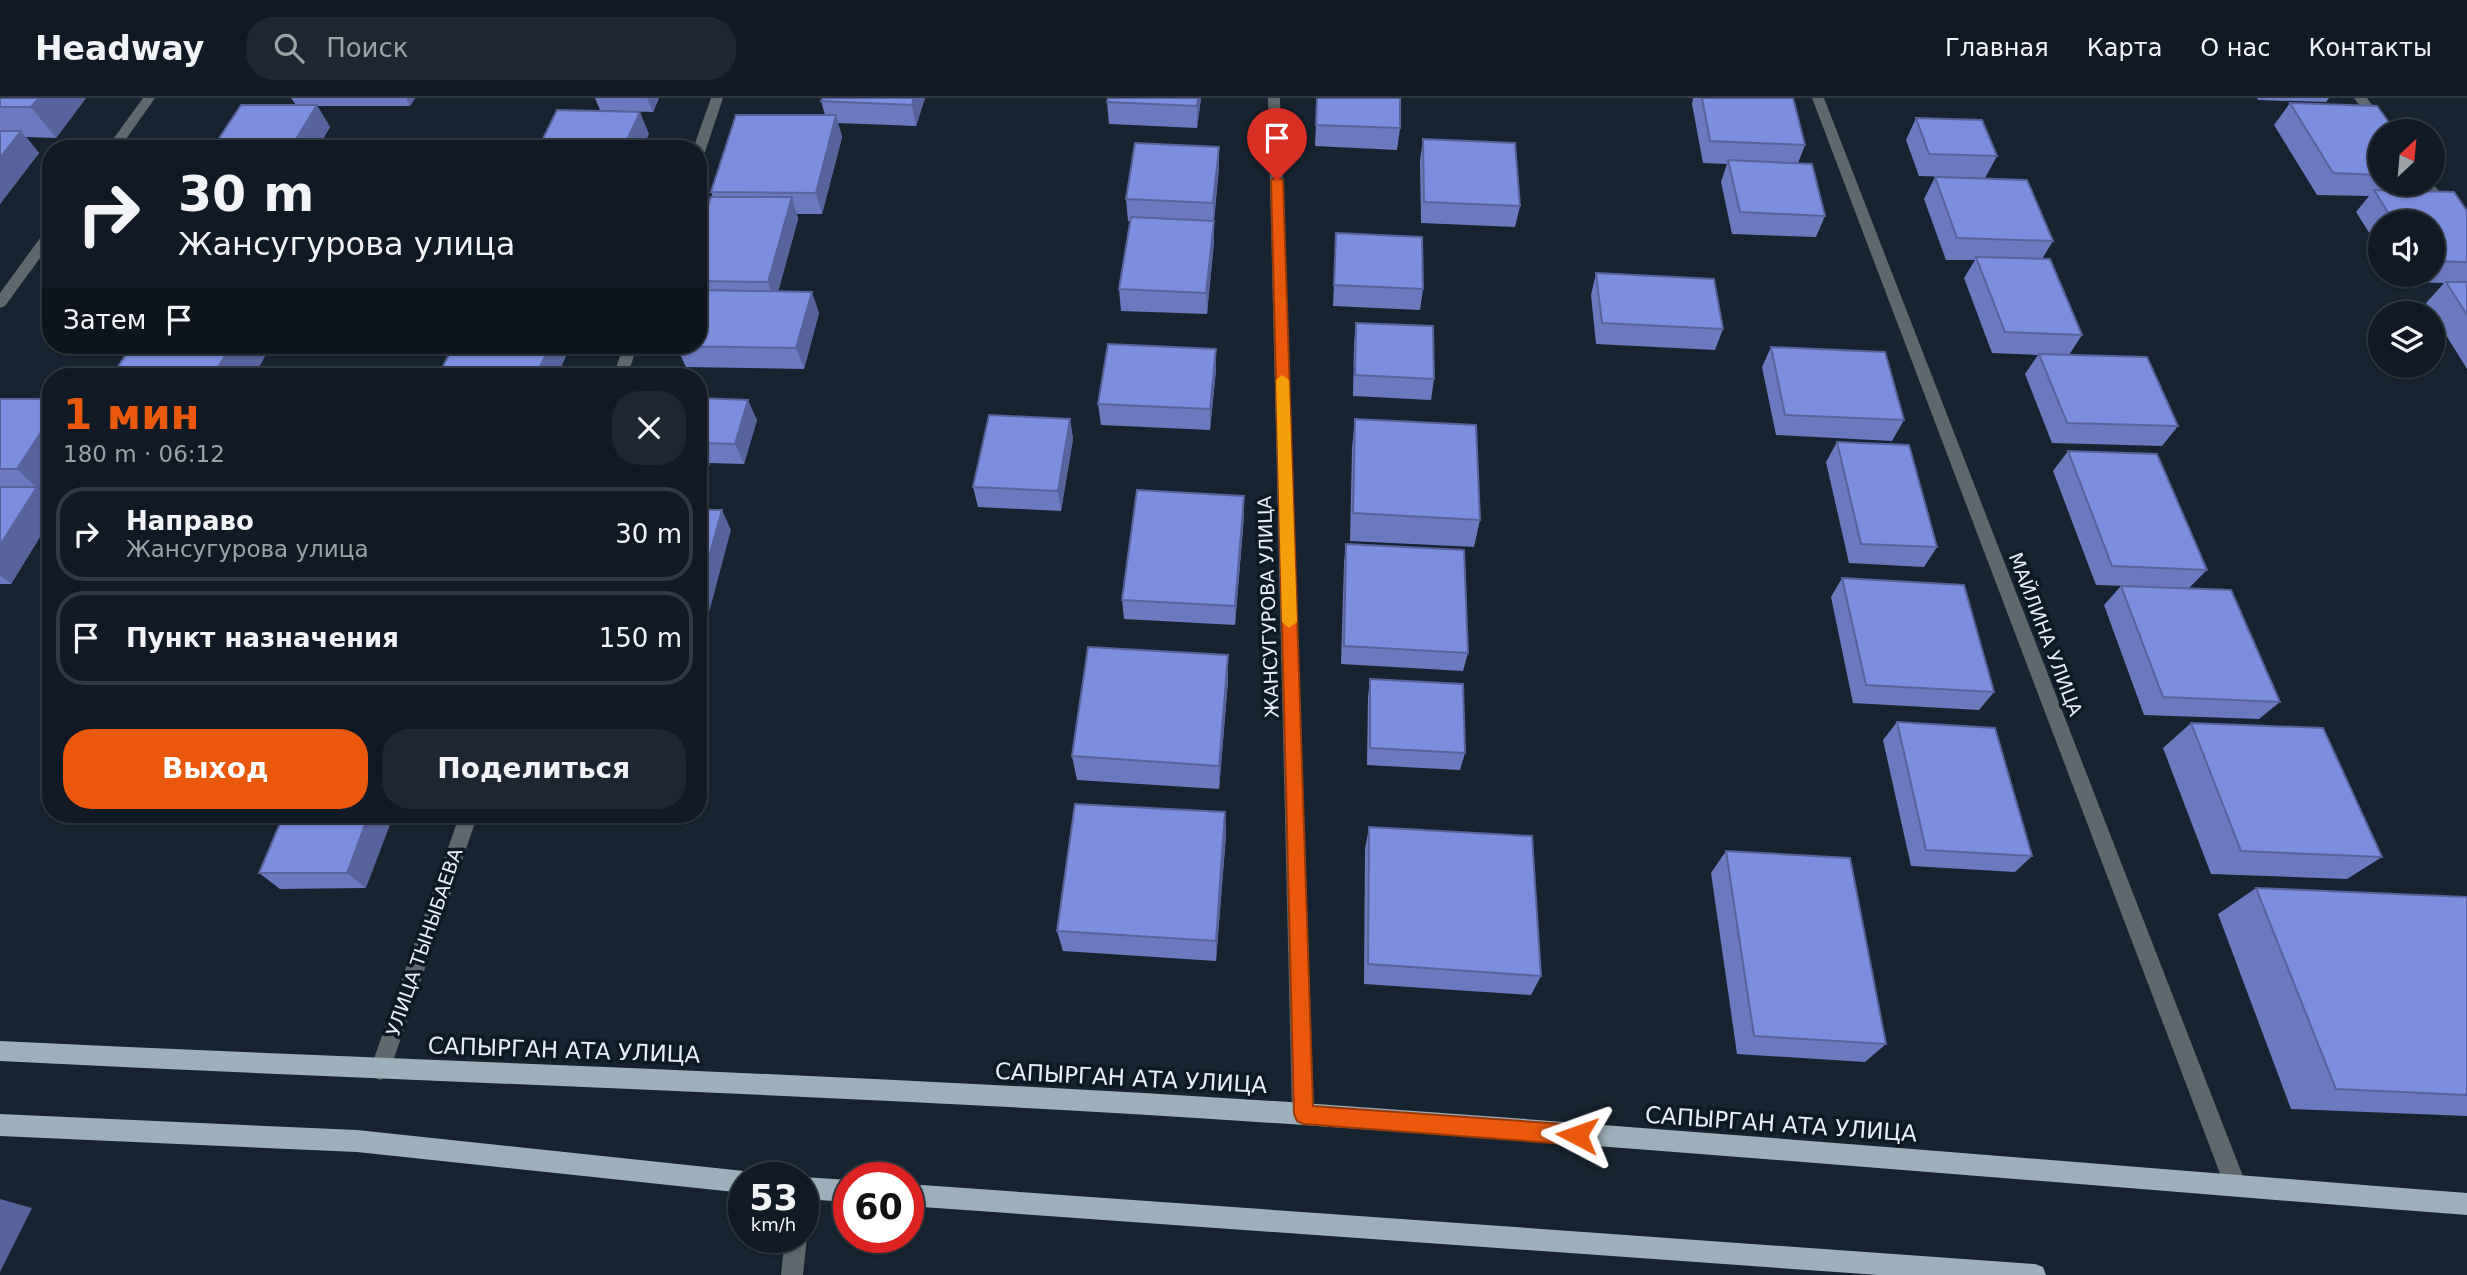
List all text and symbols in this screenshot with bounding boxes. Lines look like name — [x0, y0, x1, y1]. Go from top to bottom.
search box — [246, 17, 736, 80]
text: Headway — [35, 29, 204, 68]
icon: search — [270, 29, 308, 67]
text: Поиск — [326, 33, 409, 63]
text: Главная — [1945, 34, 2049, 62]
text: Карта — [2087, 34, 2162, 62]
text: О нас — [2200, 34, 2270, 62]
text: Контакты — [2308, 34, 2432, 62]
pin — [1247, 108, 1307, 180]
icon: arrive — [1258, 119, 1296, 157]
north arrow — [2368, 119, 2445, 196]
map controls — [2368, 119, 2445, 378]
text: 30 m — [178, 166, 314, 223]
icon: right — [63, 168, 154, 259]
button: sound — [2368, 210, 2445, 287]
text: Жансугурова улица — [178, 225, 515, 263]
icon: arrive — [160, 301, 198, 339]
button: layers — [2368, 301, 2445, 378]
text: Затем — [63, 305, 146, 335]
text: 1 мин — [63, 390, 200, 439]
button: close — [612, 391, 686, 465]
text: 180 m · 06:12 — [63, 441, 225, 467]
street label: ЖАНСУГУРОВА УЛИЦА — [1253, 496, 1283, 718]
text: Направо — [126, 506, 254, 536]
icon: right — [67, 515, 105, 553]
text: 30 m — [615, 519, 682, 549]
text: Жансугурова улица — [126, 536, 369, 562]
street label: МАЙЛИНА УЛИЦА — [2005, 549, 2087, 719]
icon: arrive — [67, 619, 105, 657]
text: Пункт назначения — [126, 623, 399, 653]
text: 150 m — [599, 623, 682, 653]
button: Выход — [63, 729, 368, 809]
button: Поделиться — [382, 729, 686, 809]
street label: УЛИЦА ТЫНЫБАЕВА — [381, 845, 467, 1039]
street label: САПЫРГАН АТА УЛИЦА — [427, 1032, 701, 1068]
street label: САПЫРГАН АТА УЛИЦА — [994, 1058, 1268, 1098]
position arrow — [1540, 1098, 1614, 1172]
street label: САПЫРГАН АТА УЛИЦА — [1644, 1102, 1918, 1146]
speed limit sign: 60 — [833, 1162, 924, 1253]
text: 53 — [749, 1178, 798, 1218]
text: km/h — [751, 1214, 796, 1235]

